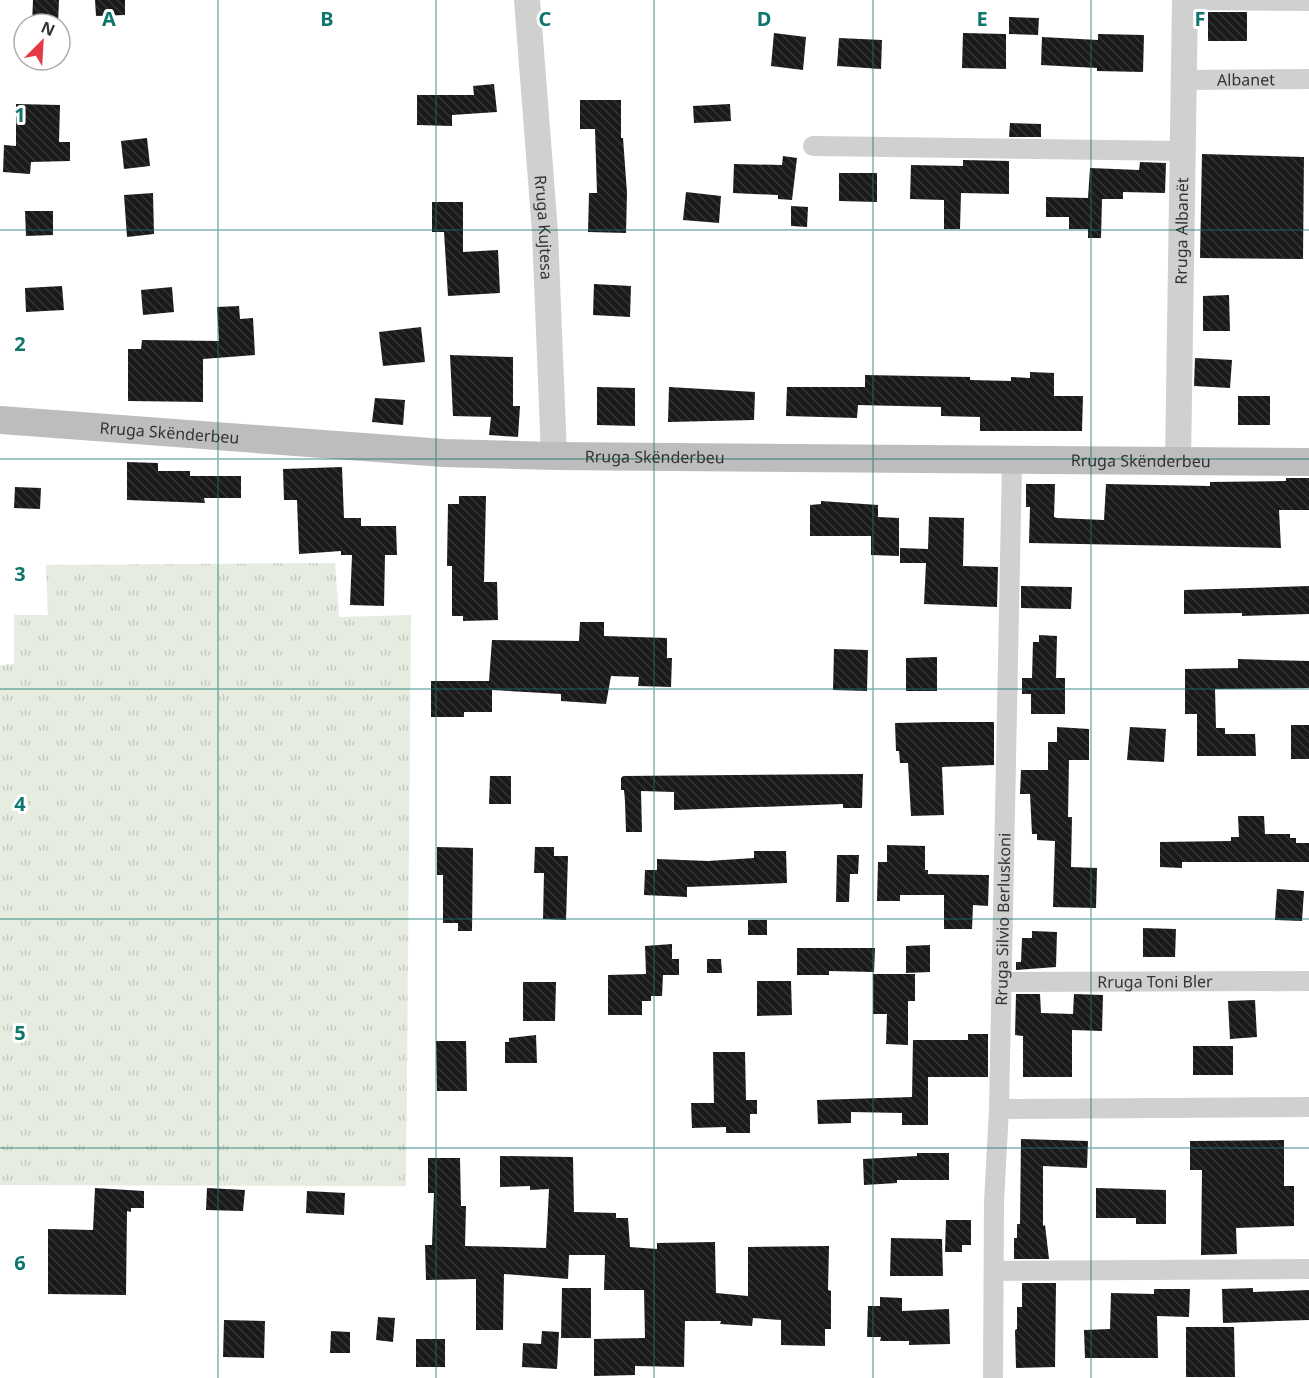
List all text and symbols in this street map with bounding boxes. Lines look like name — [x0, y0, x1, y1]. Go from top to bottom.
text: A — [102, 5, 116, 32]
text: B — [320, 5, 334, 32]
text: C — [539, 5, 552, 32]
text: D — [757, 5, 771, 32]
text: E — [976, 5, 988, 32]
text: F — [1195, 5, 1205, 32]
north arrow — [12, 12, 72, 72]
text: N — [38, 16, 59, 41]
street label: Albanet — [1217, 68, 1275, 91]
text: 1 — [14, 101, 26, 128]
street label: Rruga Kujtesa — [530, 174, 558, 280]
street label: Rruga Albanët — [1170, 177, 1193, 285]
text: 2 — [14, 330, 26, 357]
street label: Rruga Skënderbeu — [99, 416, 240, 449]
street label: Rruga Skënderbeu — [585, 445, 725, 468]
street label: Rruga Skënderbeu — [1071, 449, 1211, 472]
text: 3 — [14, 560, 26, 587]
text: 4 — [14, 790, 26, 817]
street label: Rruga Silvio Berluskoni — [990, 833, 1016, 1006]
street label: Rruga Toni Bler — [1097, 970, 1213, 993]
text: 5 — [14, 1019, 26, 1046]
text: 6 — [14, 1249, 26, 1276]

